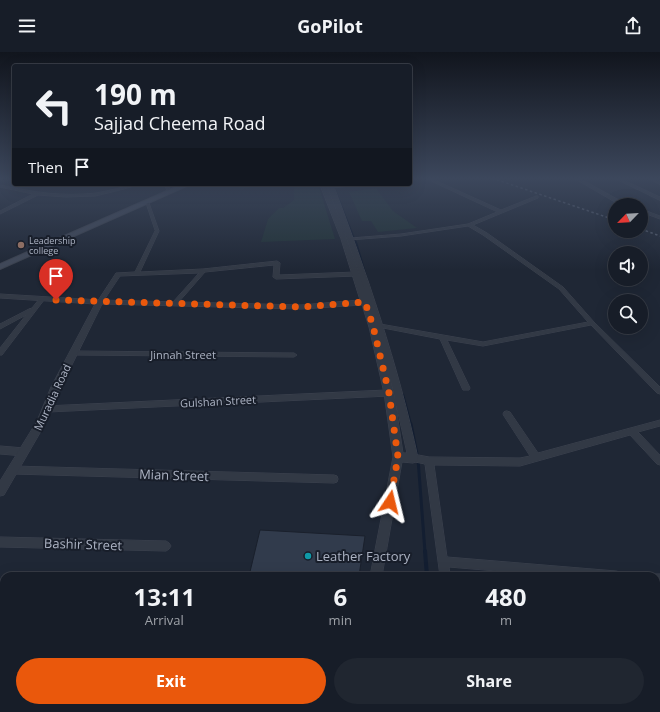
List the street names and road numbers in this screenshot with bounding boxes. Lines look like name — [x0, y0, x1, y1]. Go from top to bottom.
street label: Jinnah Street — [149, 347, 216, 362]
street label: Muradia Road — [30, 361, 74, 433]
street label: Gulshan Street — [180, 392, 256, 410]
street label: Mian Street — [139, 465, 210, 485]
street label: Bashir Street — [44, 534, 123, 554]

